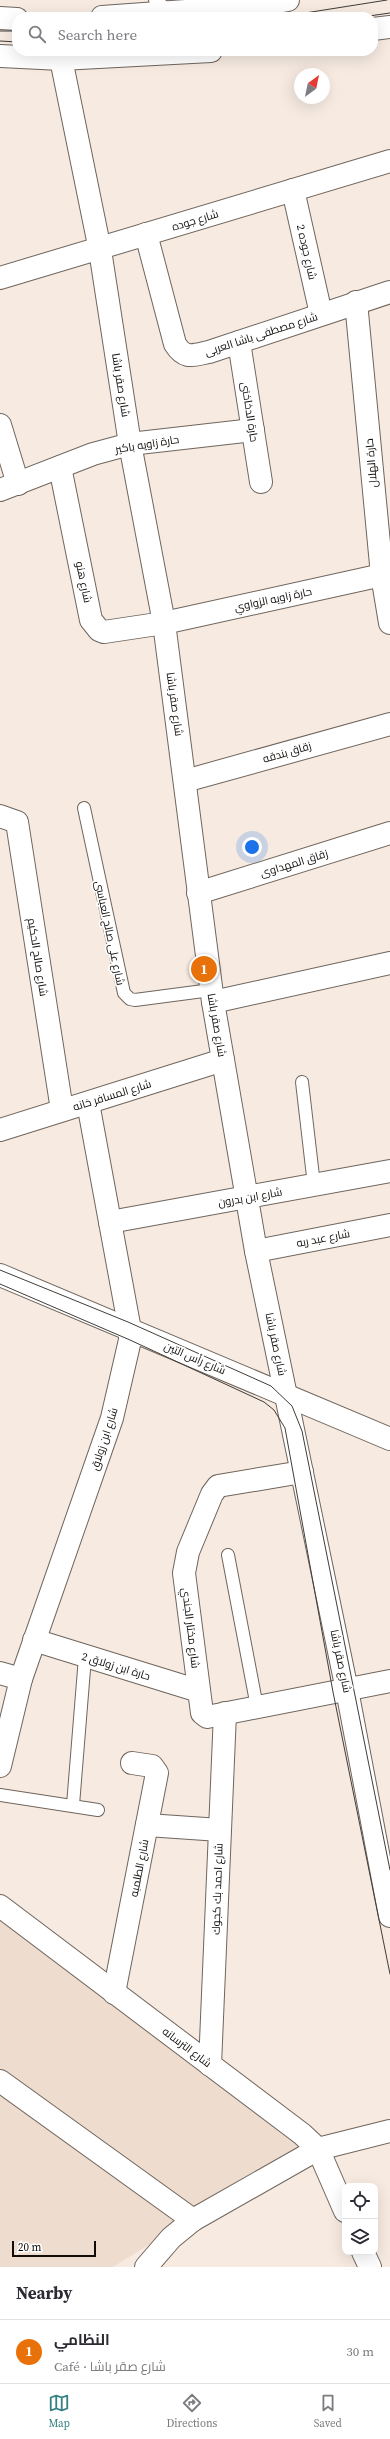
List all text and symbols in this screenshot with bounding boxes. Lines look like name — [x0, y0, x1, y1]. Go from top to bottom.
search box — [12, 12, 378, 56]
icon: search — [26, 23, 48, 45]
text: Search here — [58, 24, 137, 45]
north arrow — [294, 68, 330, 104]
street label: شارع جوده — [170, 206, 220, 235]
street label: شارع جوده 2 — [293, 223, 320, 281]
street label: شارع مصطفى باشا العربى — [203, 309, 320, 360]
street label: شارع صقر باشا — [108, 352, 133, 418]
street label: حارة الدخاخنى — [237, 381, 262, 443]
street label: حارة زاويه باكير — [113, 432, 180, 457]
street label: حارة الهلال — [362, 438, 381, 488]
street label: شارع هنو — [72, 560, 95, 604]
street label: حارة زاويه الزواوي — [233, 584, 314, 616]
street label: شارع صقر باشا — [163, 671, 186, 737]
street label: زقاق بندقه — [261, 738, 313, 767]
your location — [242, 837, 262, 857]
street label: زقاق المهداوى — [258, 846, 330, 881]
street label: شارع على صالح العباسى — [91, 879, 128, 987]
street label: شارع صالح الحكيم — [24, 917, 51, 997]
pin: 1 — [191, 954, 217, 984]
street label: شارع صقر باشا — [204, 992, 229, 1058]
street label: شارع المسافر خانه — [71, 1076, 153, 1115]
street label: شارع ابن بدرون — [217, 1184, 283, 1211]
street label: شارع عبد ربه — [295, 1226, 351, 1251]
street label: شارع صقر باشا — [261, 1311, 290, 1377]
street label: شارع رأس التين — [162, 1339, 228, 1378]
street label: شارع ابن زولاق — [87, 1406, 122, 1473]
street label: شارع مختار الجندي — [177, 1587, 203, 1669]
street label: شارع صقر باشا — [326, 1628, 355, 1694]
street label: حارة ابن زولاق 2 — [80, 1649, 152, 1684]
street label: شارع الطلمبه — [127, 1838, 152, 1898]
street label: شارع احمد بك كجوك — [208, 1843, 227, 1935]
street label: شارع الترسانه — [159, 2024, 214, 2071]
map controls — [342, 2183, 378, 2255]
button: locate — [342, 2183, 378, 2219]
button: layers — [342, 2219, 378, 2255]
scale bar — [12, 2239, 96, 2258]
text: 20 m — [18, 2240, 41, 2255]
text: Nearby — [16, 2281, 72, 2305]
text: النظامي — [54, 2329, 110, 2350]
text: 1 — [25, 2343, 33, 2360]
text: 30 m — [346, 2343, 374, 2360]
text: Café · شارع صقر باشا — [54, 2358, 166, 2375]
tab: Map — [48, 2392, 70, 2431]
tab: Directions — [166, 2392, 217, 2431]
tab: Saved — [314, 2392, 342, 2431]

